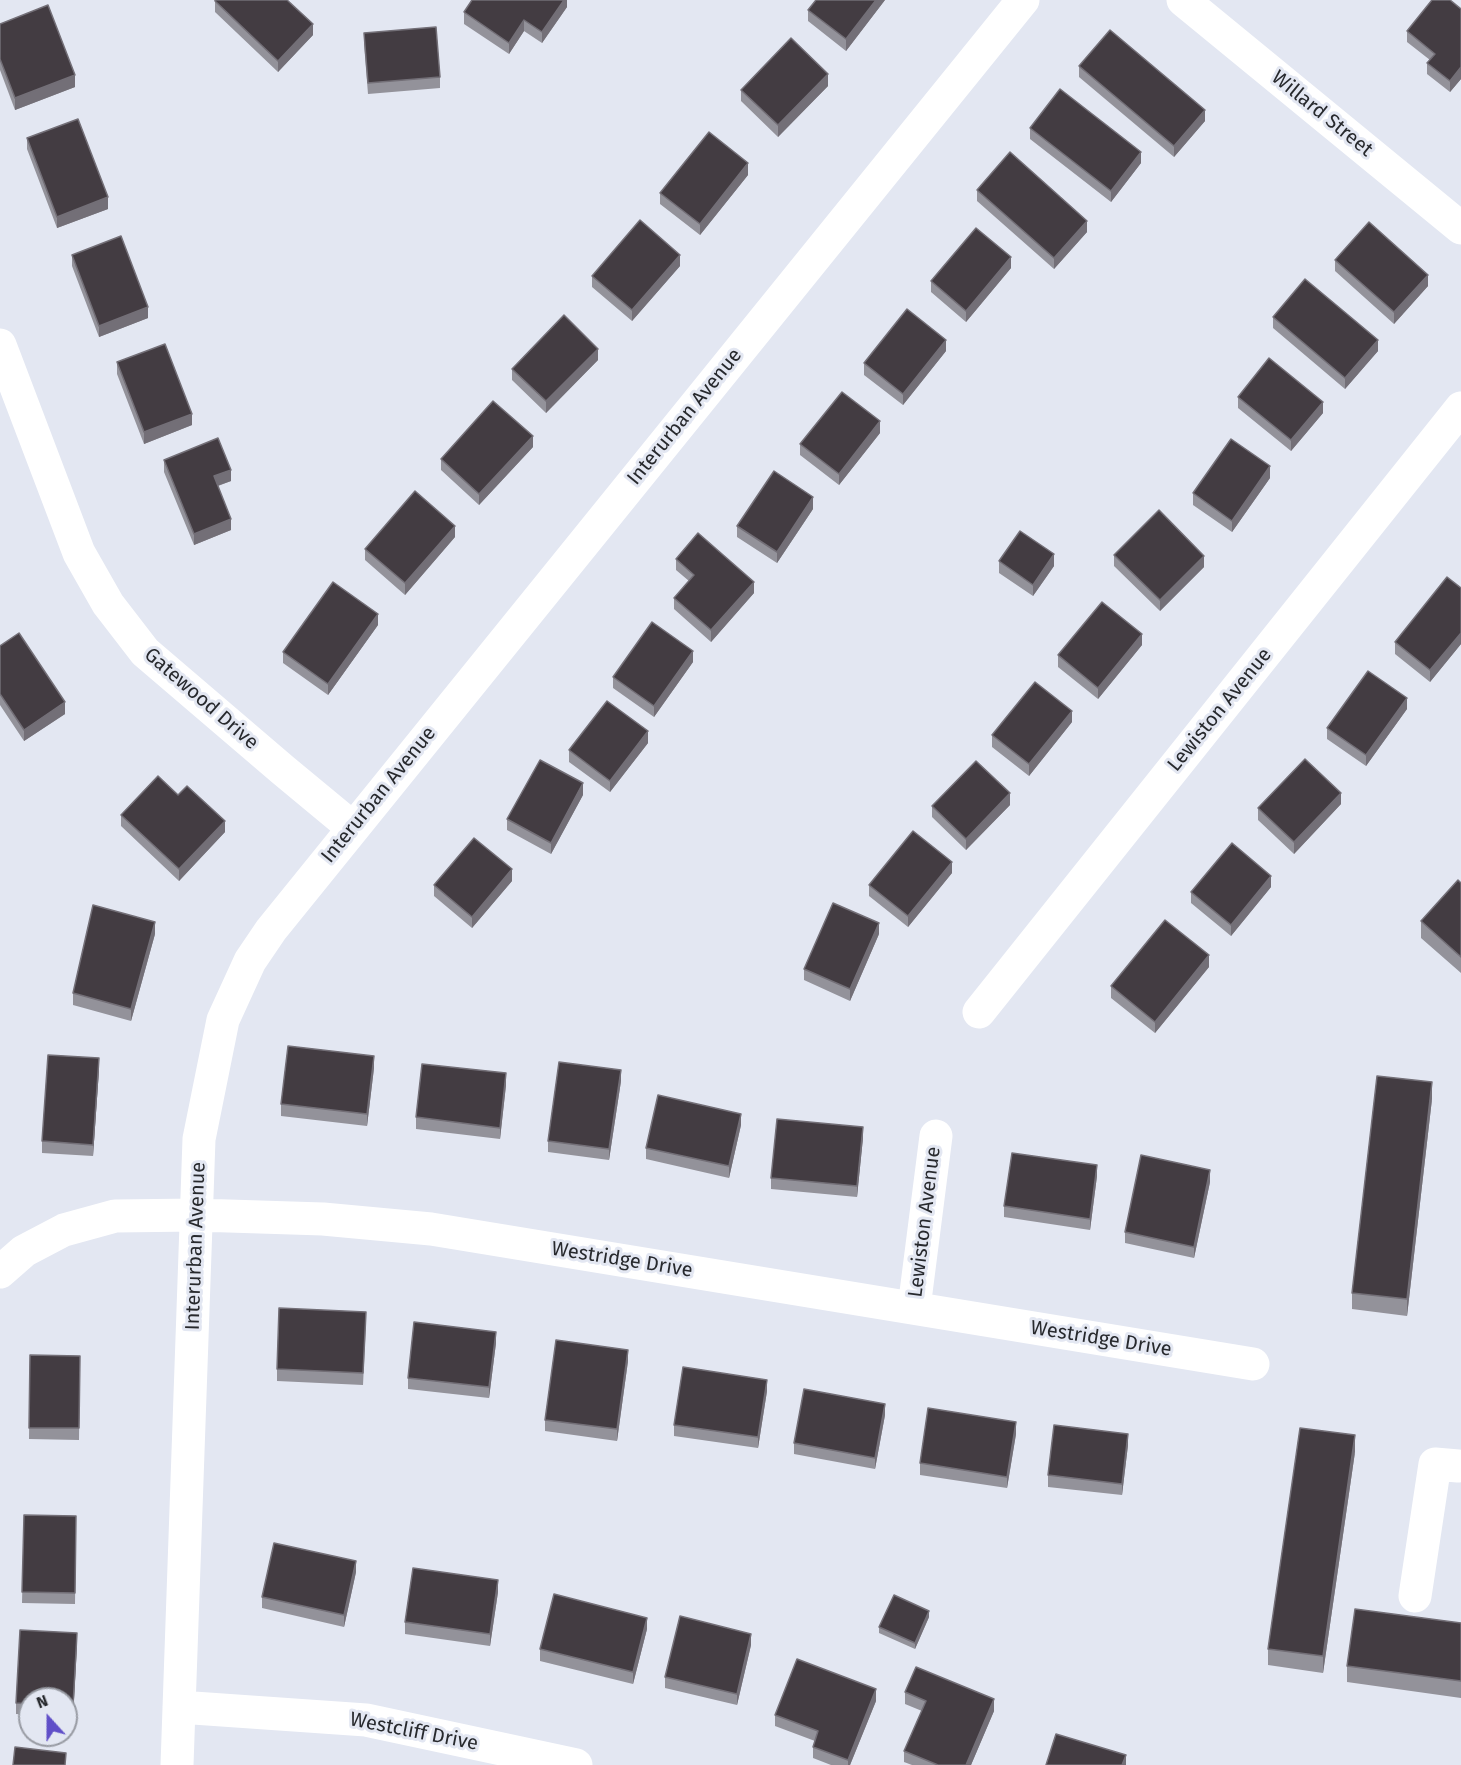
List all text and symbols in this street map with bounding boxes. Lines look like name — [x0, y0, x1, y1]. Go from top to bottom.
street label: Willard Street — [1267, 66, 1377, 162]
street label: Interurban Avenue — [623, 344, 747, 490]
street label: Gatewood Drive — [139, 643, 263, 755]
street label: Lewiston Avenue — [1163, 644, 1277, 776]
street label: Interurban Avenue — [317, 722, 441, 868]
street label: Lewiston Avenue — [904, 1145, 946, 1299]
street label: Interurban Avenue — [181, 1161, 211, 1331]
street label: Westridge Drive — [550, 1237, 694, 1283]
street label: Westridge Drive — [1029, 1316, 1173, 1362]
north arrow — [18, 1687, 78, 1747]
text: N — [34, 1691, 50, 1712]
street label: Westcliff Drive — [348, 1708, 480, 1756]

